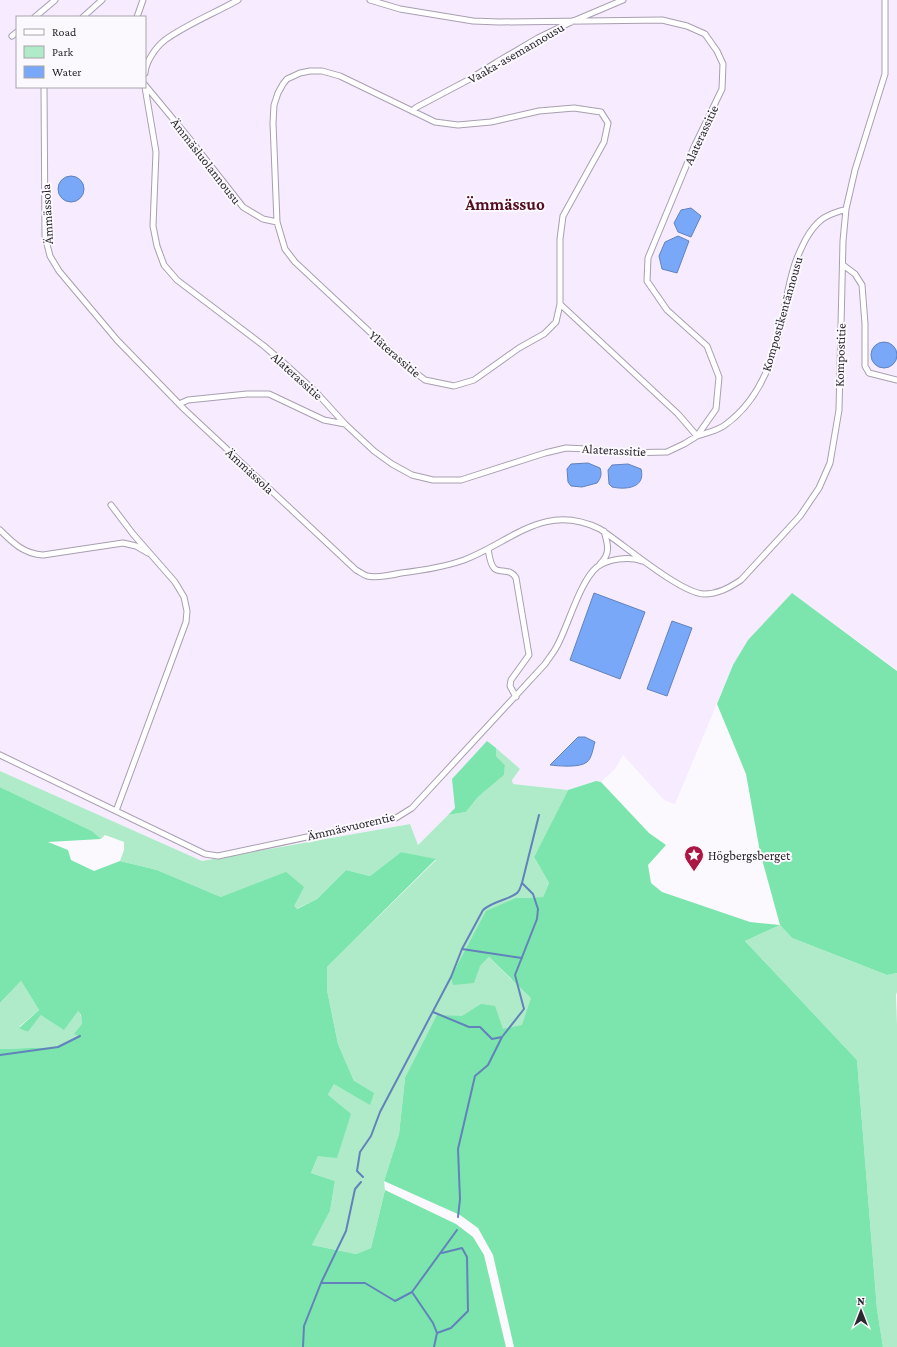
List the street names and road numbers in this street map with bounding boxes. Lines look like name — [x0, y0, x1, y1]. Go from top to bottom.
street label: Vaaka-asemannousu — [465, 19, 567, 87]
street label: Alaterassitie — [681, 102, 721, 167]
street label: Ämmäsluolannousu — [168, 115, 244, 207]
street label: Ämmässola — [38, 183, 56, 245]
street label: Kompostikentännousu — [758, 255, 806, 373]
street label: Kompostitie — [831, 323, 849, 387]
street label: Yläterassitie — [366, 327, 424, 381]
street label: Alaterassitie — [268, 349, 326, 403]
street label: Alaterassitie — [582, 441, 647, 459]
street label: Ämmässola — [223, 445, 277, 497]
street label: Ämmäsvuorentie — [306, 809, 396, 843]

